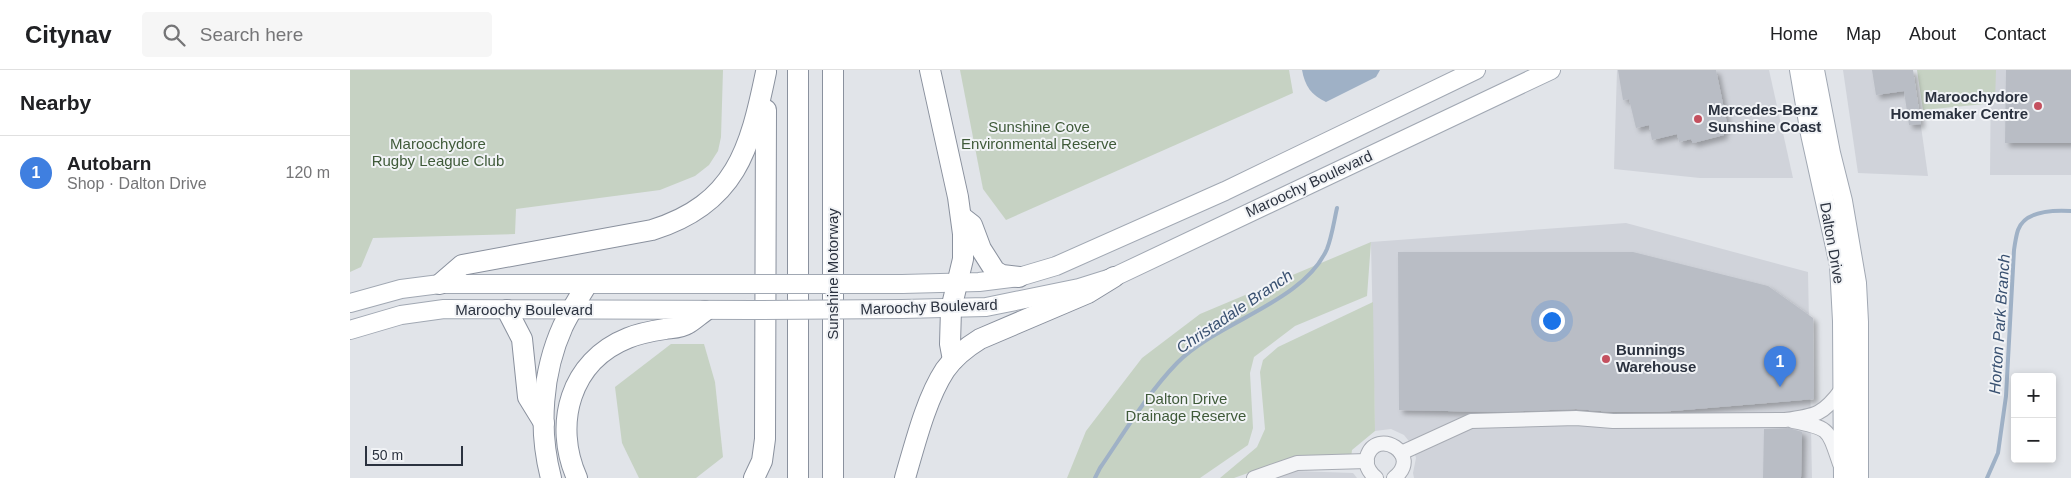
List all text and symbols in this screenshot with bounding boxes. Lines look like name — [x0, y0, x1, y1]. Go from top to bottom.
search box — [142, 12, 492, 57]
text: Citynav — [25, 21, 112, 48]
icon: search — [160, 21, 188, 49]
text: Search here — [200, 24, 303, 45]
text: Home — [1770, 24, 1818, 44]
text: Map — [1846, 24, 1881, 44]
text: About — [1909, 24, 1956, 44]
text: Contact — [1984, 24, 2046, 44]
place label: Maroochydore Homemaker Centre — [1890, 88, 2028, 122]
text: Nearby — [20, 91, 91, 114]
marker: Maroochydore Homemaker Centre — [2032, 100, 2044, 112]
place label: Mercedes-Benz Sunshine Coast — [1708, 101, 1821, 135]
marker: Mercedes-Benz Sunshine Coast — [1692, 113, 1704, 125]
park label: Sunshine Cove Environmental Reserve — [961, 118, 1117, 152]
park label: Maroochydore Rugby League Club — [372, 135, 504, 169]
street label: Maroochy Boulevard — [1243, 147, 1375, 220]
text: Autobarn — [67, 153, 151, 174]
text: 1 — [32, 164, 40, 181]
text: 120 m — [286, 164, 330, 181]
text: Shop · Dalton Drive — [67, 175, 207, 192]
street label: Dalton Drive — [1817, 201, 1848, 285]
street label: Sunshine Motorway — [824, 208, 841, 340]
water label: Horton Park Branch — [1986, 253, 2013, 395]
water label: Christadale Branch — [1173, 266, 1296, 357]
street label: Maroochy Boulevard — [860, 296, 998, 317]
street label: Maroochy Boulevard — [455, 301, 593, 318]
your location — [1539, 308, 1565, 334]
place label: Bunnings Warehouse — [1616, 341, 1696, 375]
pin: 1 — [1764, 346, 1796, 387]
marker: Bunnings Warehouse — [1600, 353, 1612, 365]
map controls — [2011, 373, 2056, 463]
button: + — [2011, 373, 2056, 418]
park label: Dalton Drive Drainage Reserve — [1126, 390, 1246, 424]
button: − — [2011, 418, 2056, 463]
scale bar — [365, 443, 462, 466]
text: 50 m — [372, 447, 403, 463]

